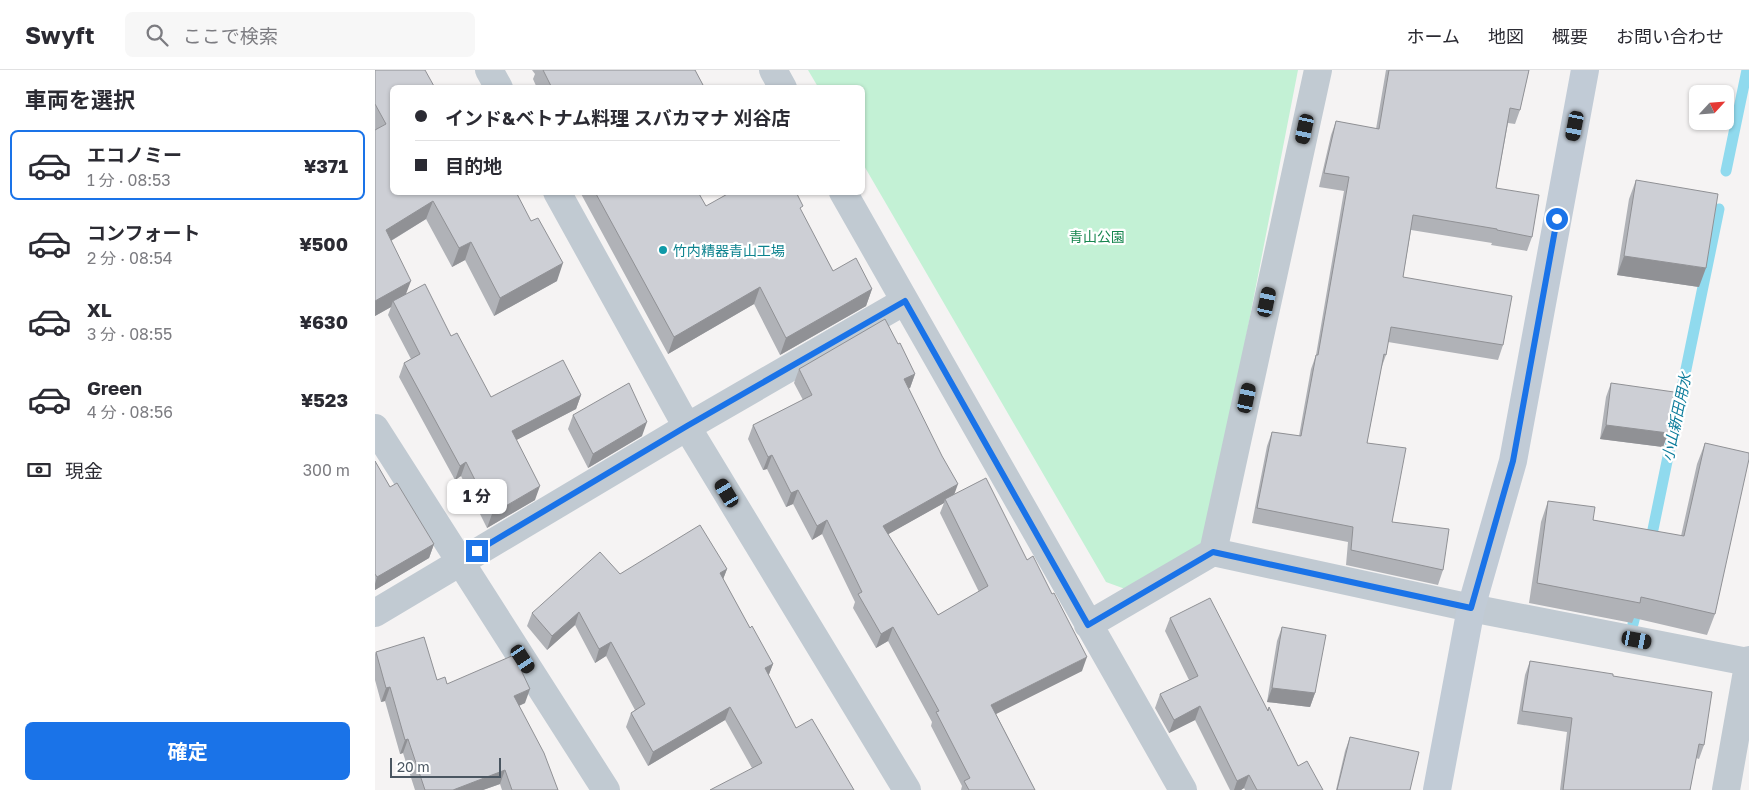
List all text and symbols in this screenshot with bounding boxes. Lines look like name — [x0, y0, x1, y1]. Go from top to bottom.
search box — [125, 12, 475, 57]
text: Swyft — [25, 20, 95, 49]
icon: search — [143, 21, 171, 49]
text: ここで検索 — [183, 24, 278, 47]
text: ホーム — [1407, 25, 1460, 47]
text: 地図 — [1488, 25, 1524, 47]
text: 概要 — [1552, 25, 1588, 47]
text: お問い合わせ — [1616, 25, 1724, 47]
north arrow — [1689, 85, 1734, 130]
map controls — [1689, 85, 1734, 130]
text: 車両を選択 — [25, 86, 135, 113]
text: インド&ベトナム料理 スバカマナ 刈谷店 — [445, 106, 790, 129]
car — [1564, 110, 1585, 142]
car — [1294, 113, 1315, 145]
icon: car — [27, 143, 72, 188]
text: エコノミー — [87, 143, 182, 166]
text: ¥371 — [304, 154, 348, 177]
text: 目的地 — [445, 154, 502, 177]
text: 1 分 · 08:53 — [87, 170, 171, 190]
route start — [1546, 208, 1568, 230]
icon: car — [27, 221, 72, 266]
text: コンフォート — [87, 221, 200, 244]
park label: 青山公園 — [1069, 228, 1125, 245]
text: ¥500 — [299, 232, 348, 255]
place label: 竹内精器青山工場 — [673, 242, 785, 259]
marker: 竹内精器青山工場 — [657, 244, 669, 256]
text: 2 分 · 08:54 — [87, 248, 173, 268]
car — [1256, 286, 1277, 318]
text: XL — [87, 298, 112, 321]
icon: car — [27, 299, 72, 344]
text: ¥630 — [299, 310, 348, 333]
text: 3 分 · 08:55 — [87, 324, 172, 344]
water label: 小山新田用水 — [1658, 369, 1695, 463]
text: Green — [87, 376, 142, 399]
icon: car — [27, 377, 72, 422]
car — [1236, 382, 1257, 414]
text: ¥523 — [301, 388, 348, 411]
text: 4 分 · 08:56 — [87, 402, 173, 422]
icon: cash — [25, 456, 53, 484]
text: 現金 — [65, 459, 103, 482]
text: 300 m — [303, 460, 350, 480]
car — [712, 476, 741, 510]
callout: 1 分 — [447, 478, 507, 514]
text: 1 分 — [463, 486, 491, 506]
route end — [466, 540, 488, 562]
car — [1620, 630, 1653, 650]
car — [508, 642, 537, 676]
button: 確定 — [25, 722, 350, 780]
scale bar — [390, 755, 501, 778]
text: 20 m — [397, 758, 430, 775]

